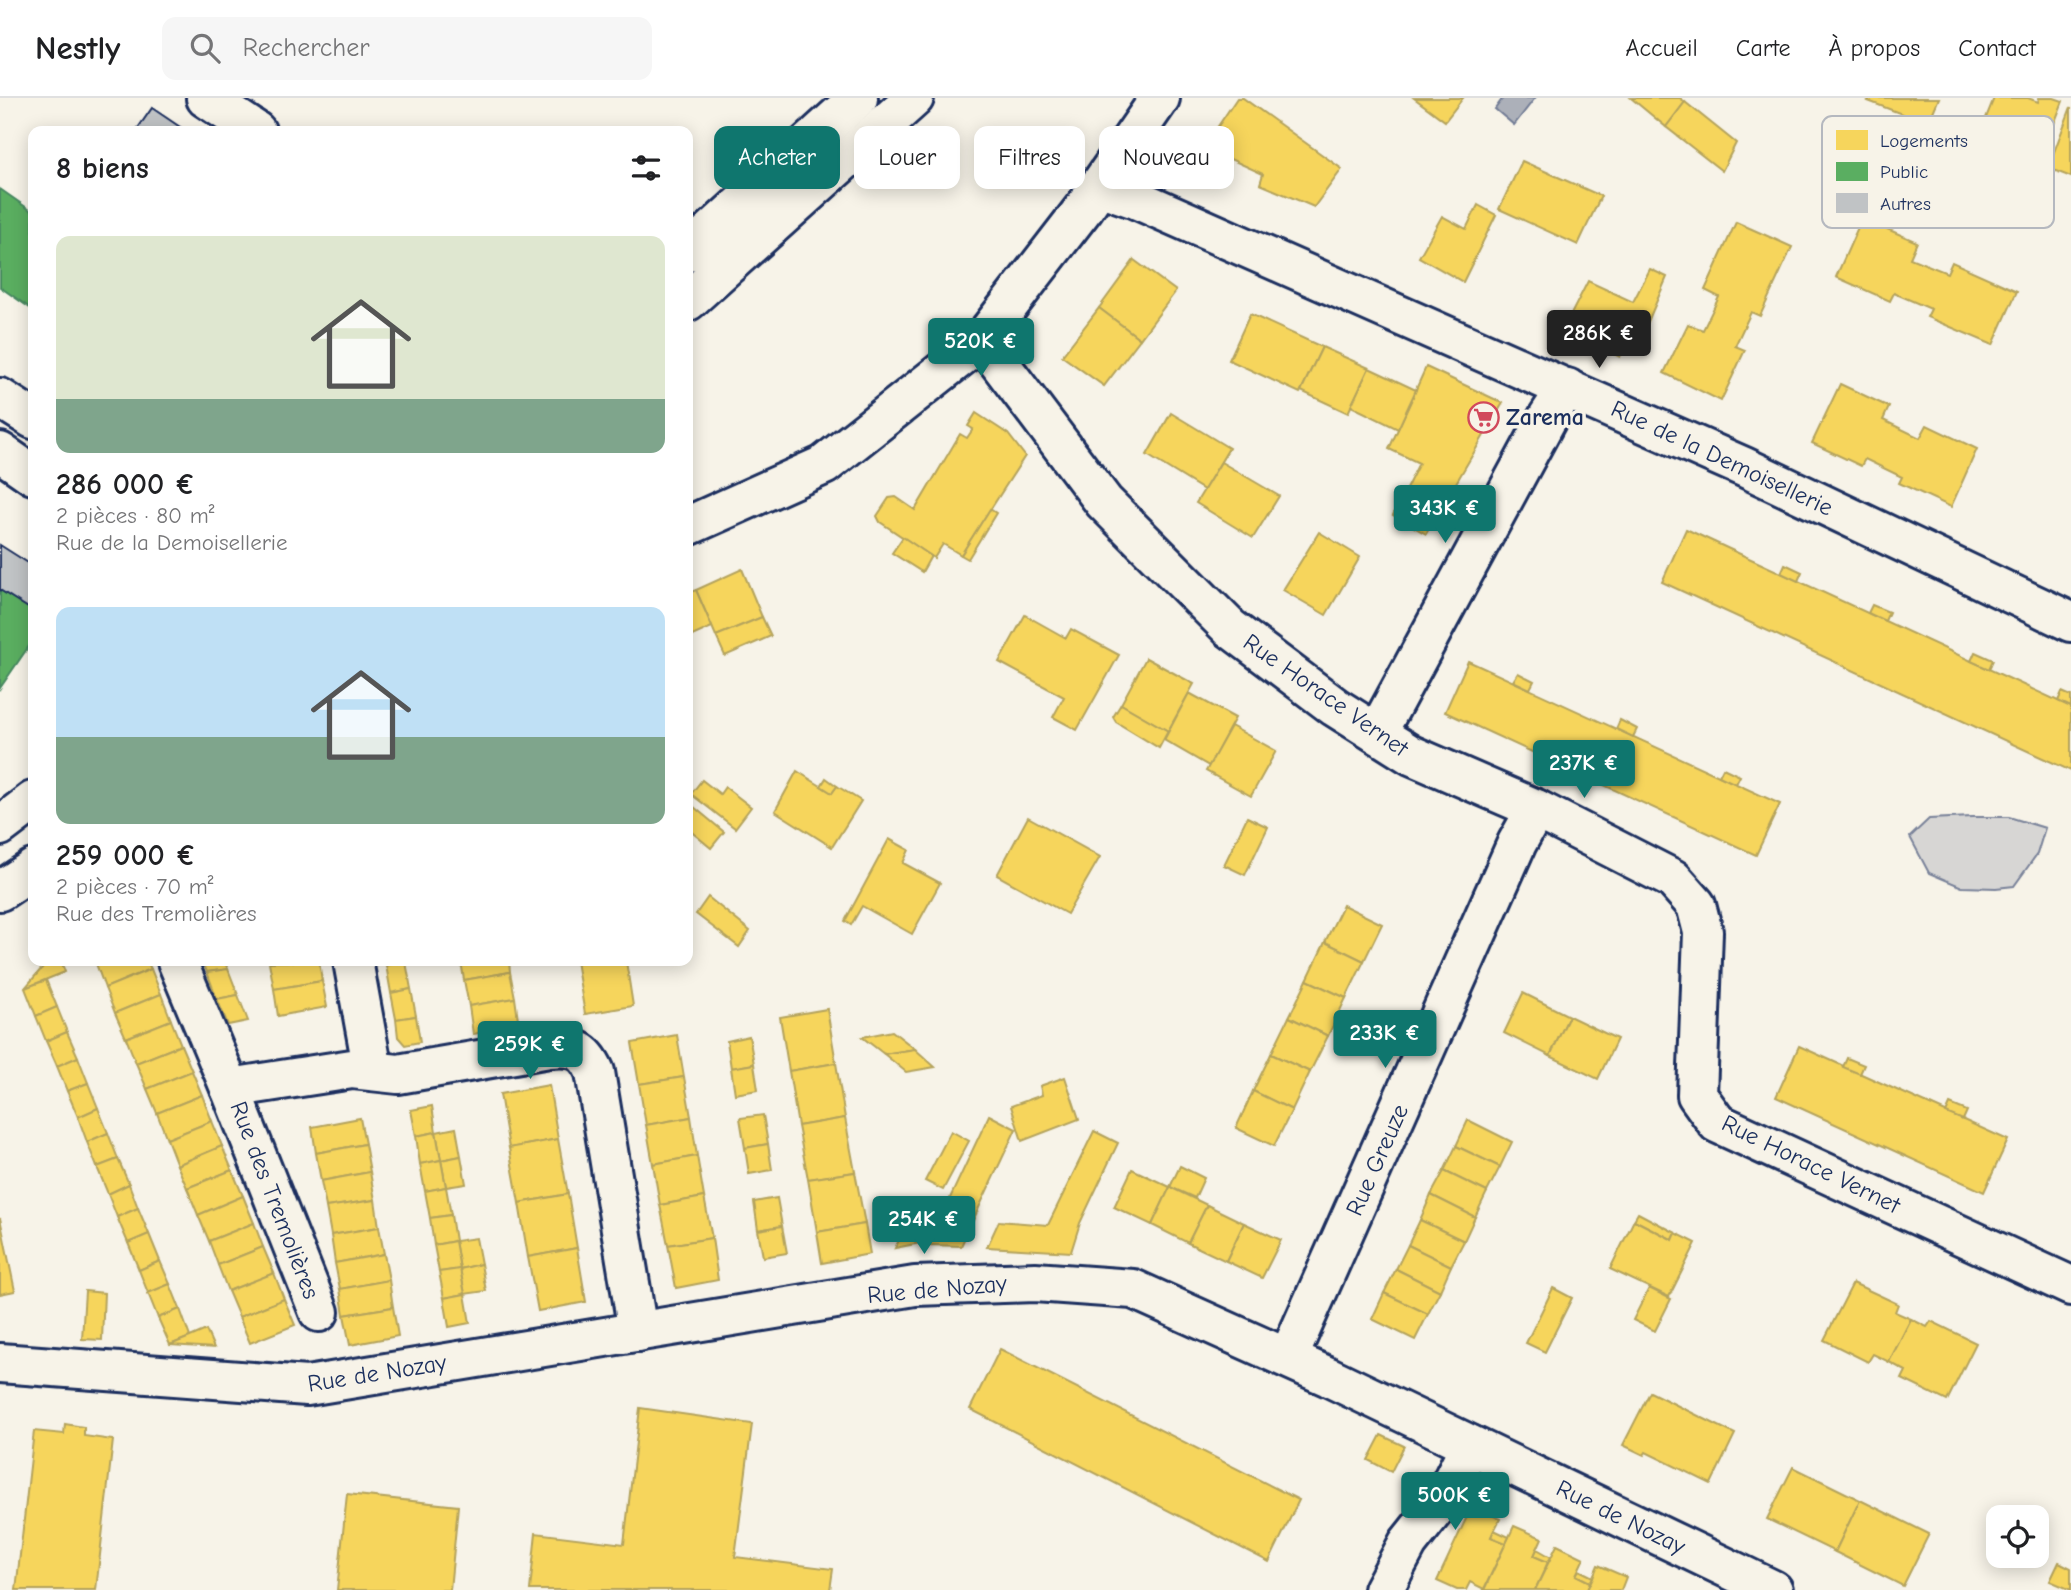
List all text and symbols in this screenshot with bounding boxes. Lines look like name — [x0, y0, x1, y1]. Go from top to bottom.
search box — [162, 17, 652, 80]
text: Nestly — [35, 29, 120, 67]
icon: search — [186, 29, 224, 67]
text: Rechercher — [242, 33, 370, 63]
text: Accueil — [1626, 34, 1698, 62]
text: Carte — [1736, 34, 1791, 62]
text: À propos — [1829, 34, 1920, 62]
text: Contact — [1958, 34, 2036, 62]
legend — [1822, 116, 2054, 228]
chip: Acheter — [714, 126, 840, 189]
chip: Louer — [854, 126, 960, 189]
chip: Filtres — [974, 126, 1085, 189]
chip: Nouveau — [1099, 126, 1234, 189]
text: Logements — [1880, 130, 1968, 152]
icon: filters — [627, 149, 665, 187]
text: 8 biens — [56, 151, 149, 186]
text: Public — [1880, 161, 1928, 183]
text: Autres — [1880, 193, 1931, 215]
icon: home — [298, 281, 424, 407]
pin: 286K € — [1542, 310, 1656, 370]
pin: 520K € — [924, 318, 1038, 378]
text: 286K € — [1563, 319, 1635, 346]
text: 520K € — [944, 327, 1018, 354]
street label: Rue de la Demoisellerie — [1607, 394, 1837, 522]
supermarket icon: Zarema — [1466, 400, 1500, 434]
place label: Zarema — [1506, 403, 1584, 431]
text: 286 000 € — [56, 467, 196, 502]
pin: 343K € — [1388, 486, 1502, 545]
text: 343K € — [1410, 494, 1480, 521]
text: 2 pièces · 80 m² — [56, 502, 215, 529]
text: Rue de la Demoisellerie — [56, 529, 288, 556]
street label: Rue Horace Vernet — [1238, 628, 1415, 763]
icon: home — [298, 652, 424, 778]
pin: 237K € — [1527, 740, 1641, 800]
text: 237K € — [1549, 749, 1619, 776]
text: 259 000 € — [56, 838, 196, 873]
text: 2 pièces · 70 m² — [56, 873, 214, 900]
text: Rue des Tremolières — [56, 900, 257, 927]
pin: 233K € — [1328, 1010, 1442, 1070]
text: 233K € — [1349, 1019, 1421, 1046]
pin: 259K € — [473, 1021, 587, 1081]
text: 259K € — [494, 1030, 566, 1057]
street label: Rue des Tremolières — [224, 1097, 326, 1303]
street label: Rue Greuze — [1340, 1100, 1414, 1220]
street label: Rue Horace Vernet — [1717, 1109, 1906, 1220]
pin: 254K € — [867, 1196, 981, 1256]
text: 254K € — [888, 1205, 960, 1232]
street label: Rue de Nozay — [866, 1269, 1008, 1309]
street label: Rue de Nozay — [306, 1348, 449, 1398]
pin: 500K € — [1398, 1472, 1512, 1532]
street label: Rue de Nozay — [1552, 1474, 1690, 1560]
text: 500K € — [1417, 1481, 1493, 1508]
map controls — [1986, 1505, 2049, 1568]
button: locate — [1986, 1505, 2049, 1568]

